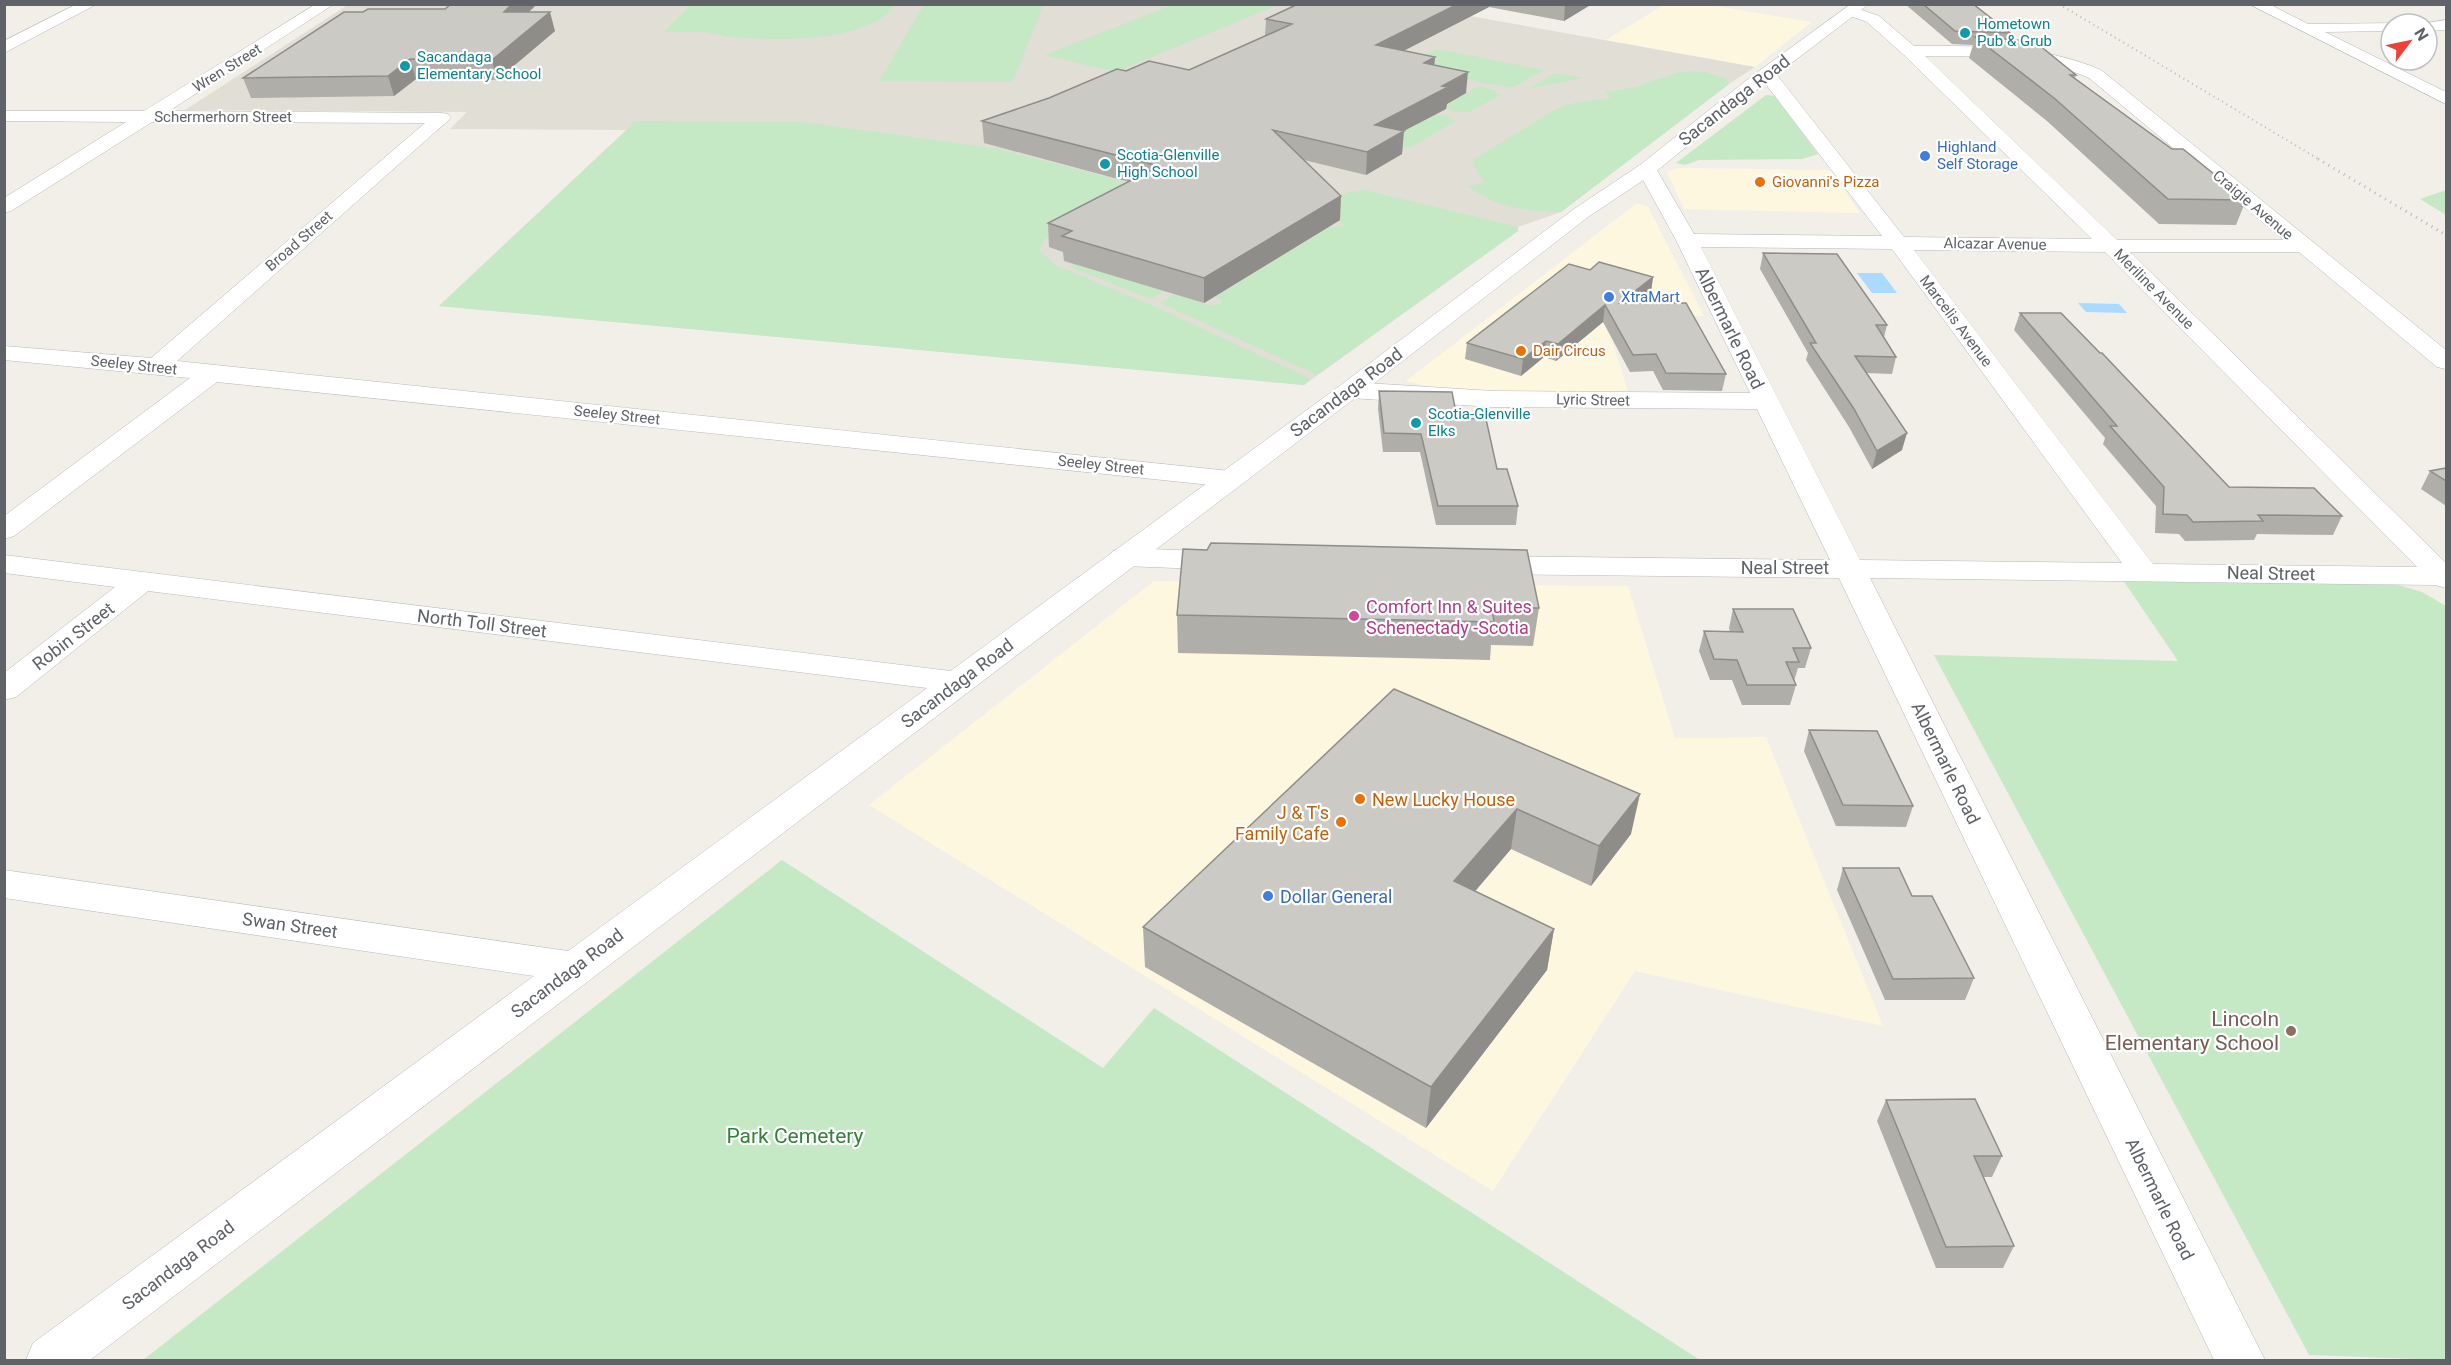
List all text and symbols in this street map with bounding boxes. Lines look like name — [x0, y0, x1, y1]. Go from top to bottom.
north arrow — [2379, 12, 2439, 72]
place label: Hometown Pub & Grub — [1977, 15, 2052, 50]
text: N — [2410, 24, 2432, 44]
marker: Hometown Pub & Grub — [1958, 26, 1972, 40]
street label: Wren Street — [189, 40, 265, 96]
place label: Sacandaga Elementary School — [417, 48, 541, 83]
street label: Sacandaga Road — [1674, 50, 1794, 150]
marker: Sacandaga Elementary School — [398, 59, 412, 73]
street label: Schermerhorn Street — [154, 108, 292, 126]
place label: Highland Self Storage — [1937, 138, 2018, 173]
place label: Scotia-Glenville High School — [1117, 146, 1219, 181]
marker: Highland Self Storage — [1918, 149, 1932, 163]
marker: Scotia-Glenville High School — [1098, 157, 1112, 171]
street label: Craigie Avenue — [2209, 166, 2297, 244]
place label: Giovanni's Pizza — [1772, 173, 1880, 191]
marker: Giovanni's Pizza — [1753, 175, 1767, 189]
street label: Broad Street — [262, 207, 336, 275]
street label: Alcazar Avenue — [1943, 234, 2047, 254]
street label: Meriline Avenue — [2110, 245, 2198, 333]
street label: Albermarle Road — [1691, 264, 1769, 392]
street label: Marcelis Avenue — [1916, 272, 1996, 370]
place label: XtraMart — [1621, 288, 1680, 306]
marker: XtraMart — [1602, 290, 1616, 304]
place label: Dair Circus — [1533, 342, 1606, 360]
street label: Sacandaga Road — [1286, 343, 1406, 441]
marker: Dair Circus — [1514, 344, 1528, 358]
street label: Seeley Street — [90, 352, 178, 378]
street label: Lyric Street — [1556, 390, 1630, 410]
street label: Seeley Street — [573, 402, 661, 428]
place label: Scotia-Glenville Elks — [1428, 405, 1530, 440]
marker: Scotia-Glenville Elks — [1409, 416, 1423, 430]
street label: Seeley Street — [1057, 452, 1145, 478]
street label: Neal Street — [1741, 557, 1829, 578]
street label: Neal Street — [2227, 562, 2316, 584]
place label: Comfort Inn & Suites Schenectady -Scotia — [1366, 596, 1532, 638]
street label: Robin Street — [28, 598, 118, 674]
street label: North Toll Street — [416, 605, 548, 641]
marker: Comfort Inn & Suites Schenectady -Scotia — [1347, 609, 1361, 623]
street label: Sacandaga Road — [897, 634, 1017, 732]
street label: Albermarle Road — [1907, 699, 1985, 827]
place label: New Lucky House — [1372, 789, 1515, 810]
marker: New Lucky House — [1353, 792, 1367, 806]
place label: J & T's Family Cafe — [1235, 802, 1329, 844]
marker: J & T's Family Cafe — [1334, 815, 1348, 829]
place label: Dollar General — [1280, 886, 1392, 907]
marker: Dollar General — [1261, 889, 1275, 903]
street label: Swan Street — [241, 908, 339, 942]
street label: Sacandaga Road — [507, 924, 627, 1022]
place label: Lincoln Elementary School — [2105, 1007, 2279, 1055]
marker: Lincoln Elementary School — [2284, 1024, 2298, 1038]
park label: Park Cemetery — [726, 1124, 864, 1148]
street label: Albermarle Road — [2121, 1135, 2199, 1263]
street label: Sacandaga Road — [118, 1216, 238, 1314]

